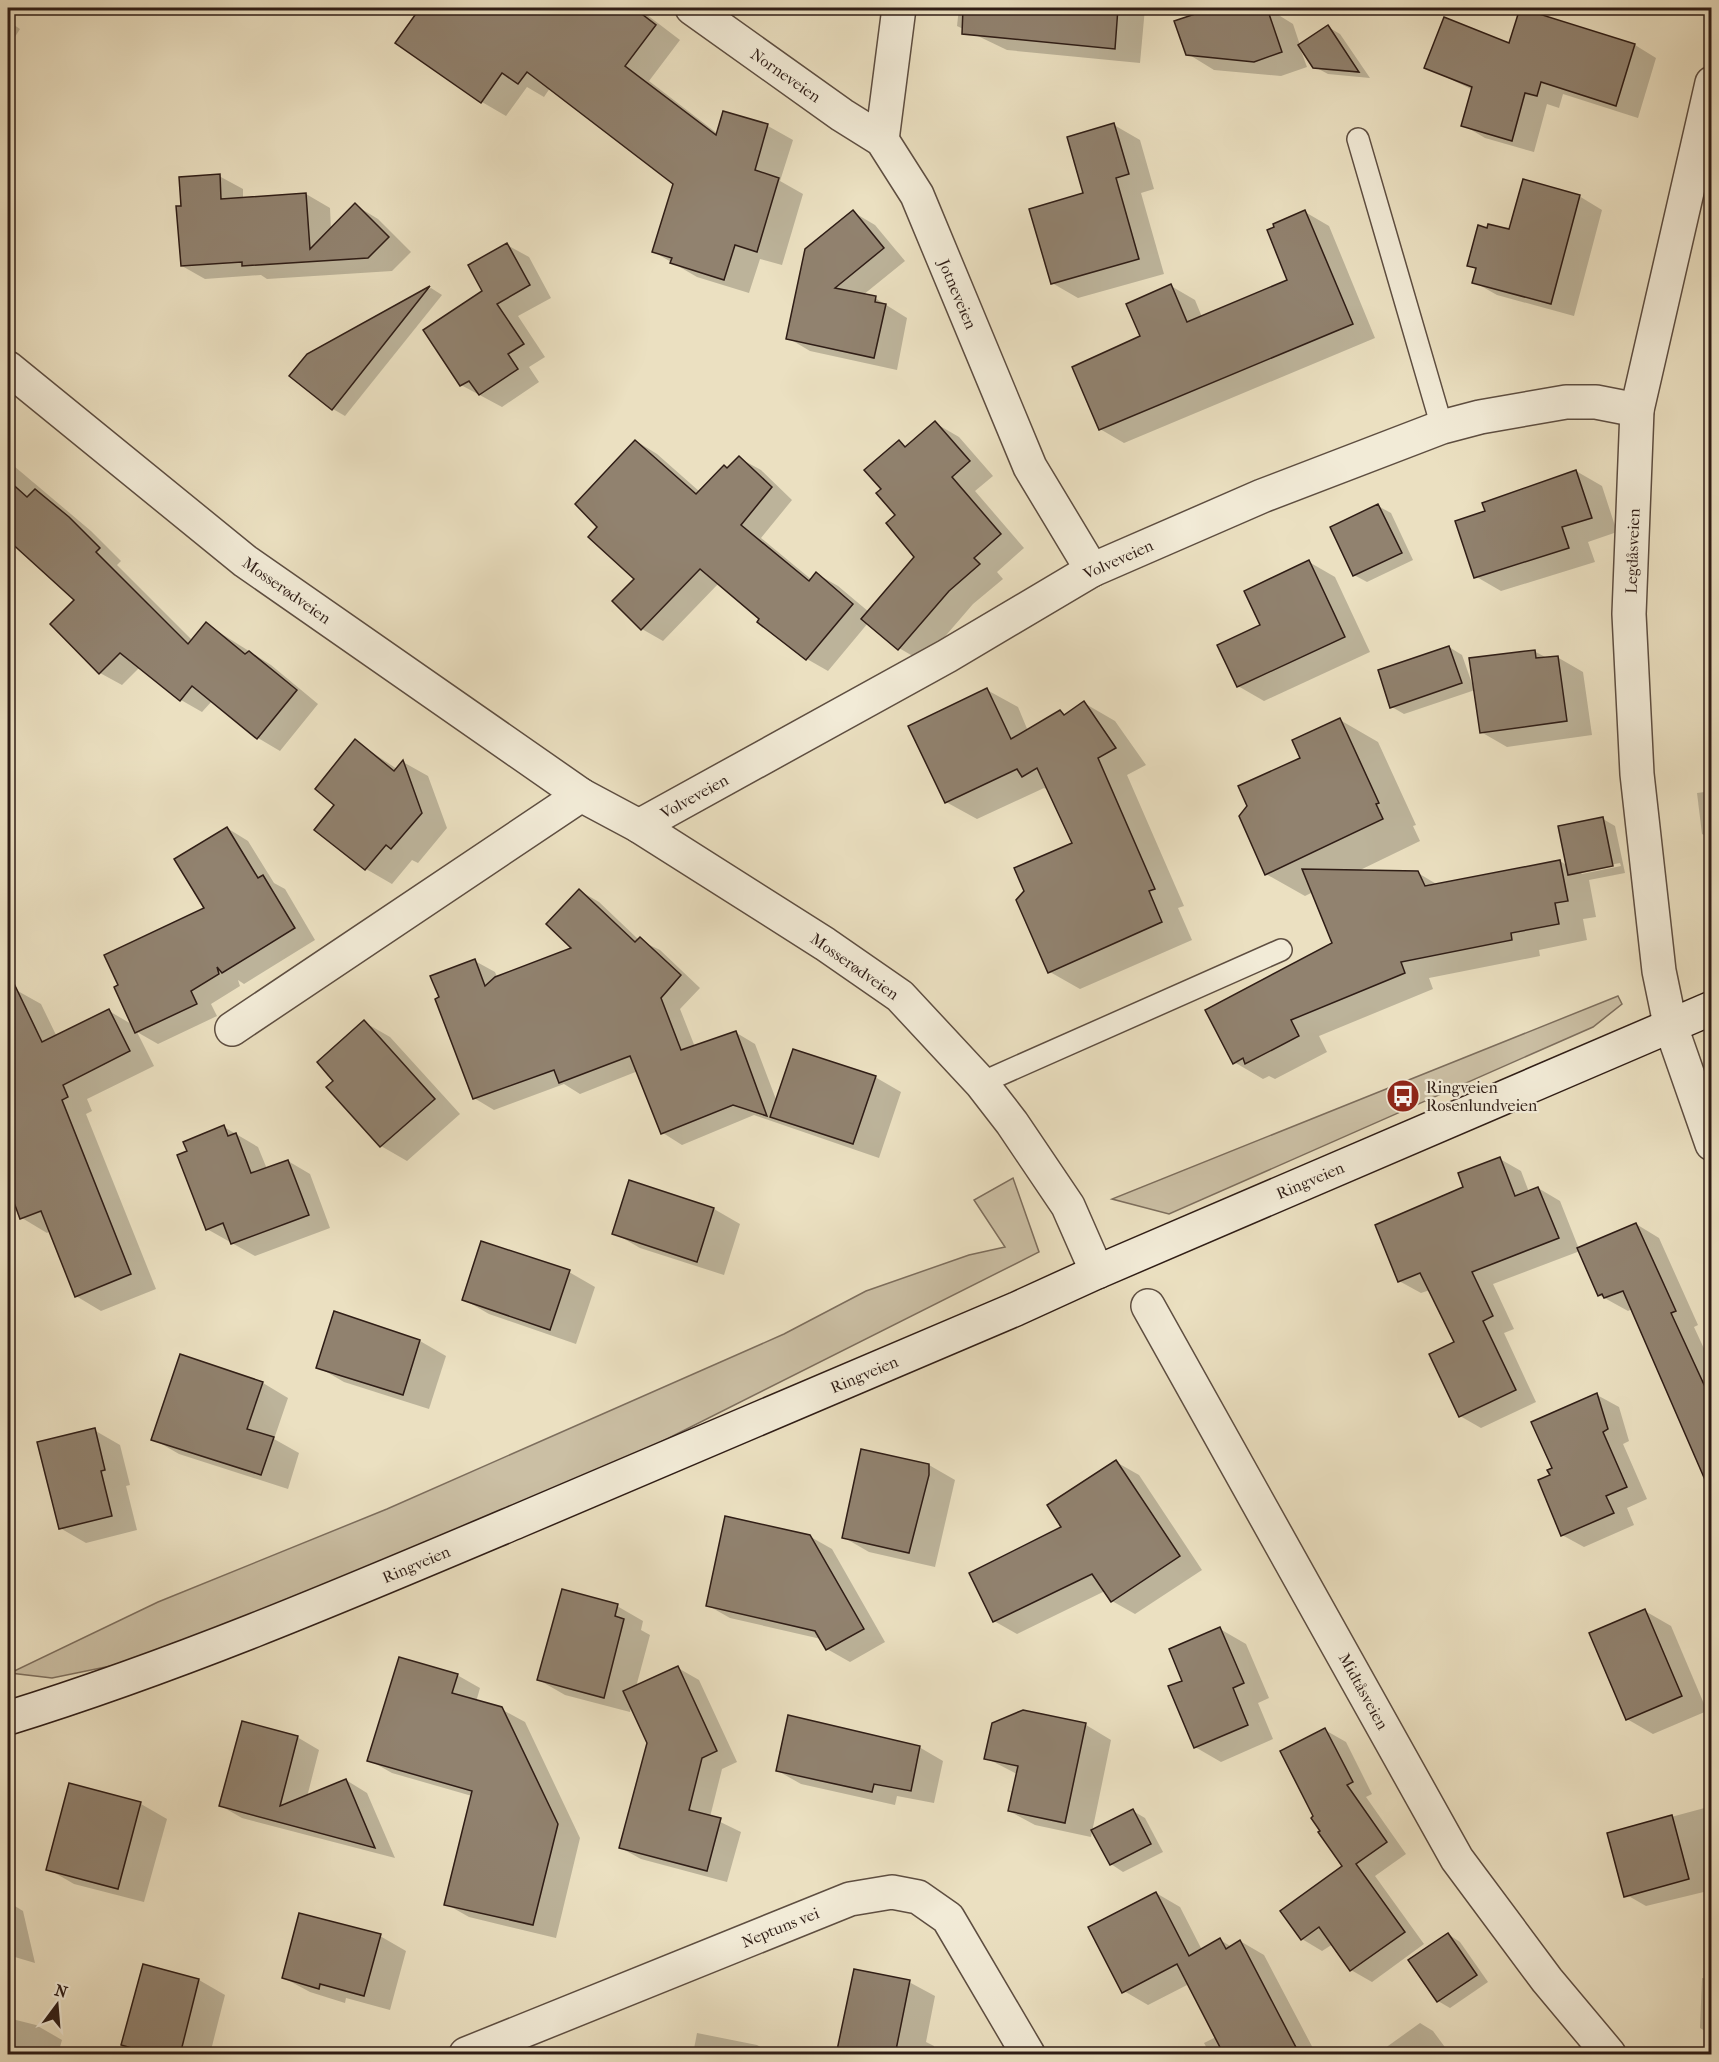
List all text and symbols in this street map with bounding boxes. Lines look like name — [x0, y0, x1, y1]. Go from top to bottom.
street label: Norneveien — [747, 44, 825, 107]
street label: Jotneveien — [934, 255, 981, 333]
street label: Legdåsveien — [1622, 507, 1644, 594]
street label: Volveveien — [1079, 535, 1157, 584]
street label: Mosserødveien — [239, 553, 335, 628]
street label: Volveveien — [656, 770, 732, 823]
street label: Mosserødveien — [807, 929, 903, 1004]
bus stop icon: Ringveien Rosenlundveien — [1385, 1078, 1421, 1114]
place label: Ringveien Rosenlundveien — [1426, 1078, 1538, 1115]
street label: Ringveien — [1273, 1157, 1348, 1203]
street label: Ringveien — [827, 1351, 902, 1397]
street label: Ringveien — [379, 1541, 454, 1587]
street label: Midtåsveien — [1335, 1650, 1393, 1733]
street label: Neptuns vei — [739, 1903, 822, 1952]
north arrow — [27, 1975, 87, 2035]
text: N — [53, 1980, 70, 2002]

